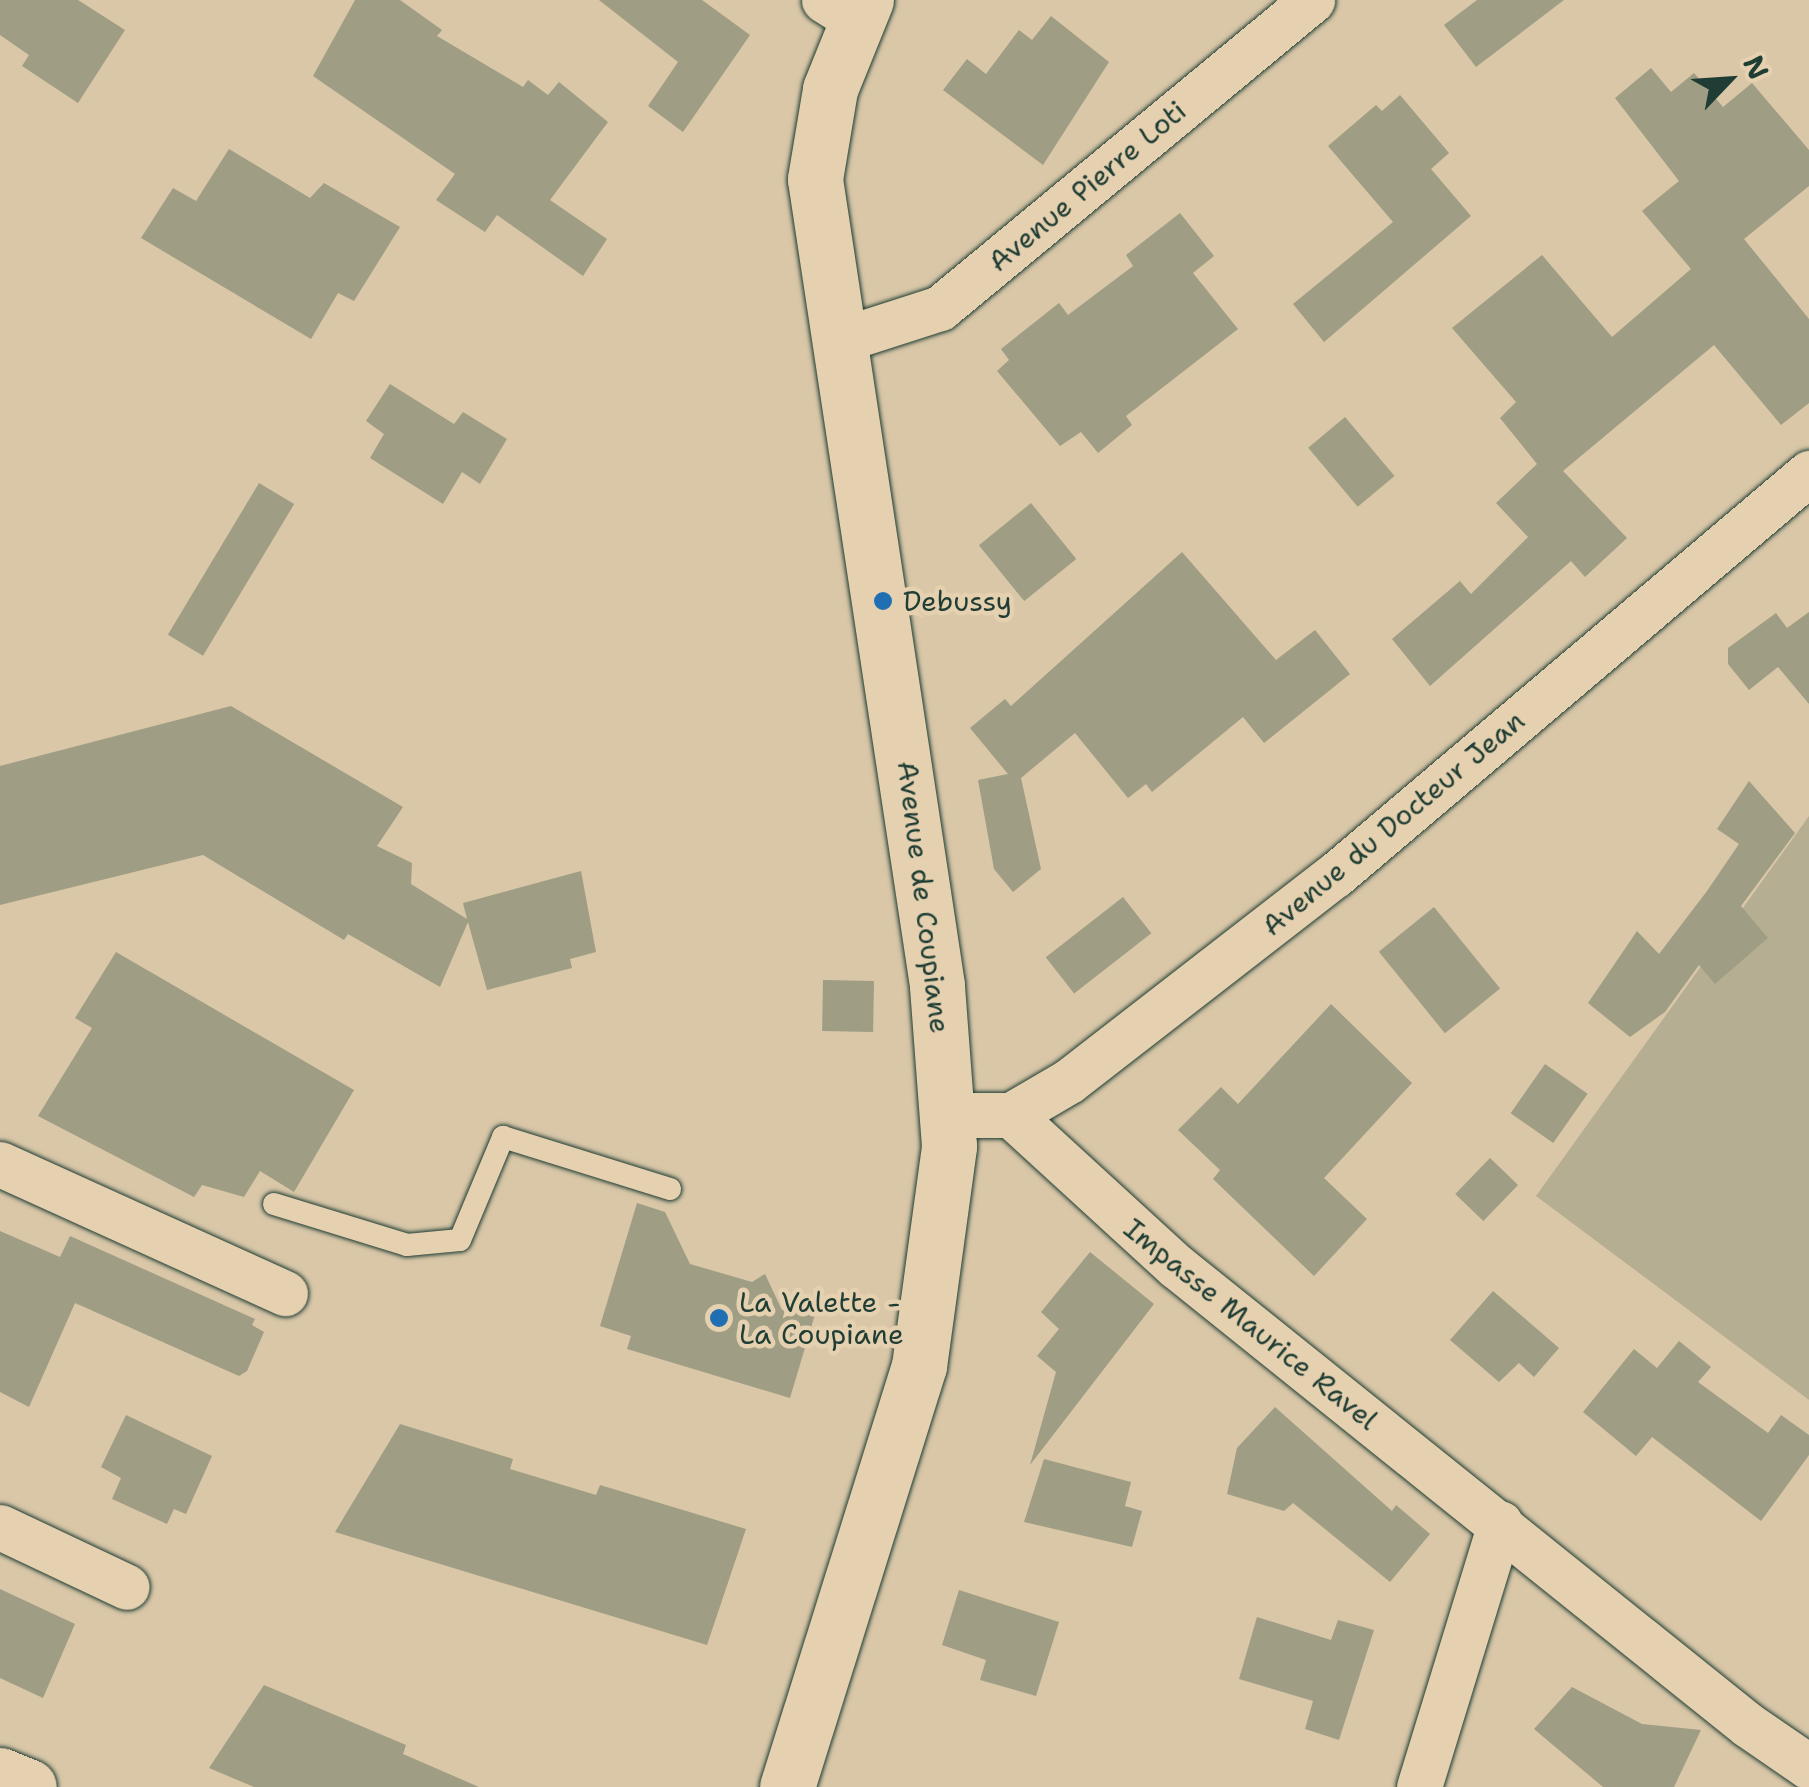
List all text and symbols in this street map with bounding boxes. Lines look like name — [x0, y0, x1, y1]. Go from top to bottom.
north arrow — [1679, 30, 1779, 130]
text: N — [1734, 49, 1778, 85]
street label: Avenue Pierre Loti — [981, 94, 1193, 278]
place label: Debussy — [903, 584, 1012, 618]
marker: Debussy — [872, 590, 894, 612]
street label: Avenue du Docteur Jean — [1255, 703, 1531, 943]
street label: Avenue de Coupiane — [891, 759, 957, 1035]
street label: Impasse Maurice Ravel — [1117, 1211, 1385, 1437]
place label: La Valette - La Coupiane — [739, 1285, 904, 1351]
marker: La Valette - La Coupiane — [708, 1307, 730, 1329]

